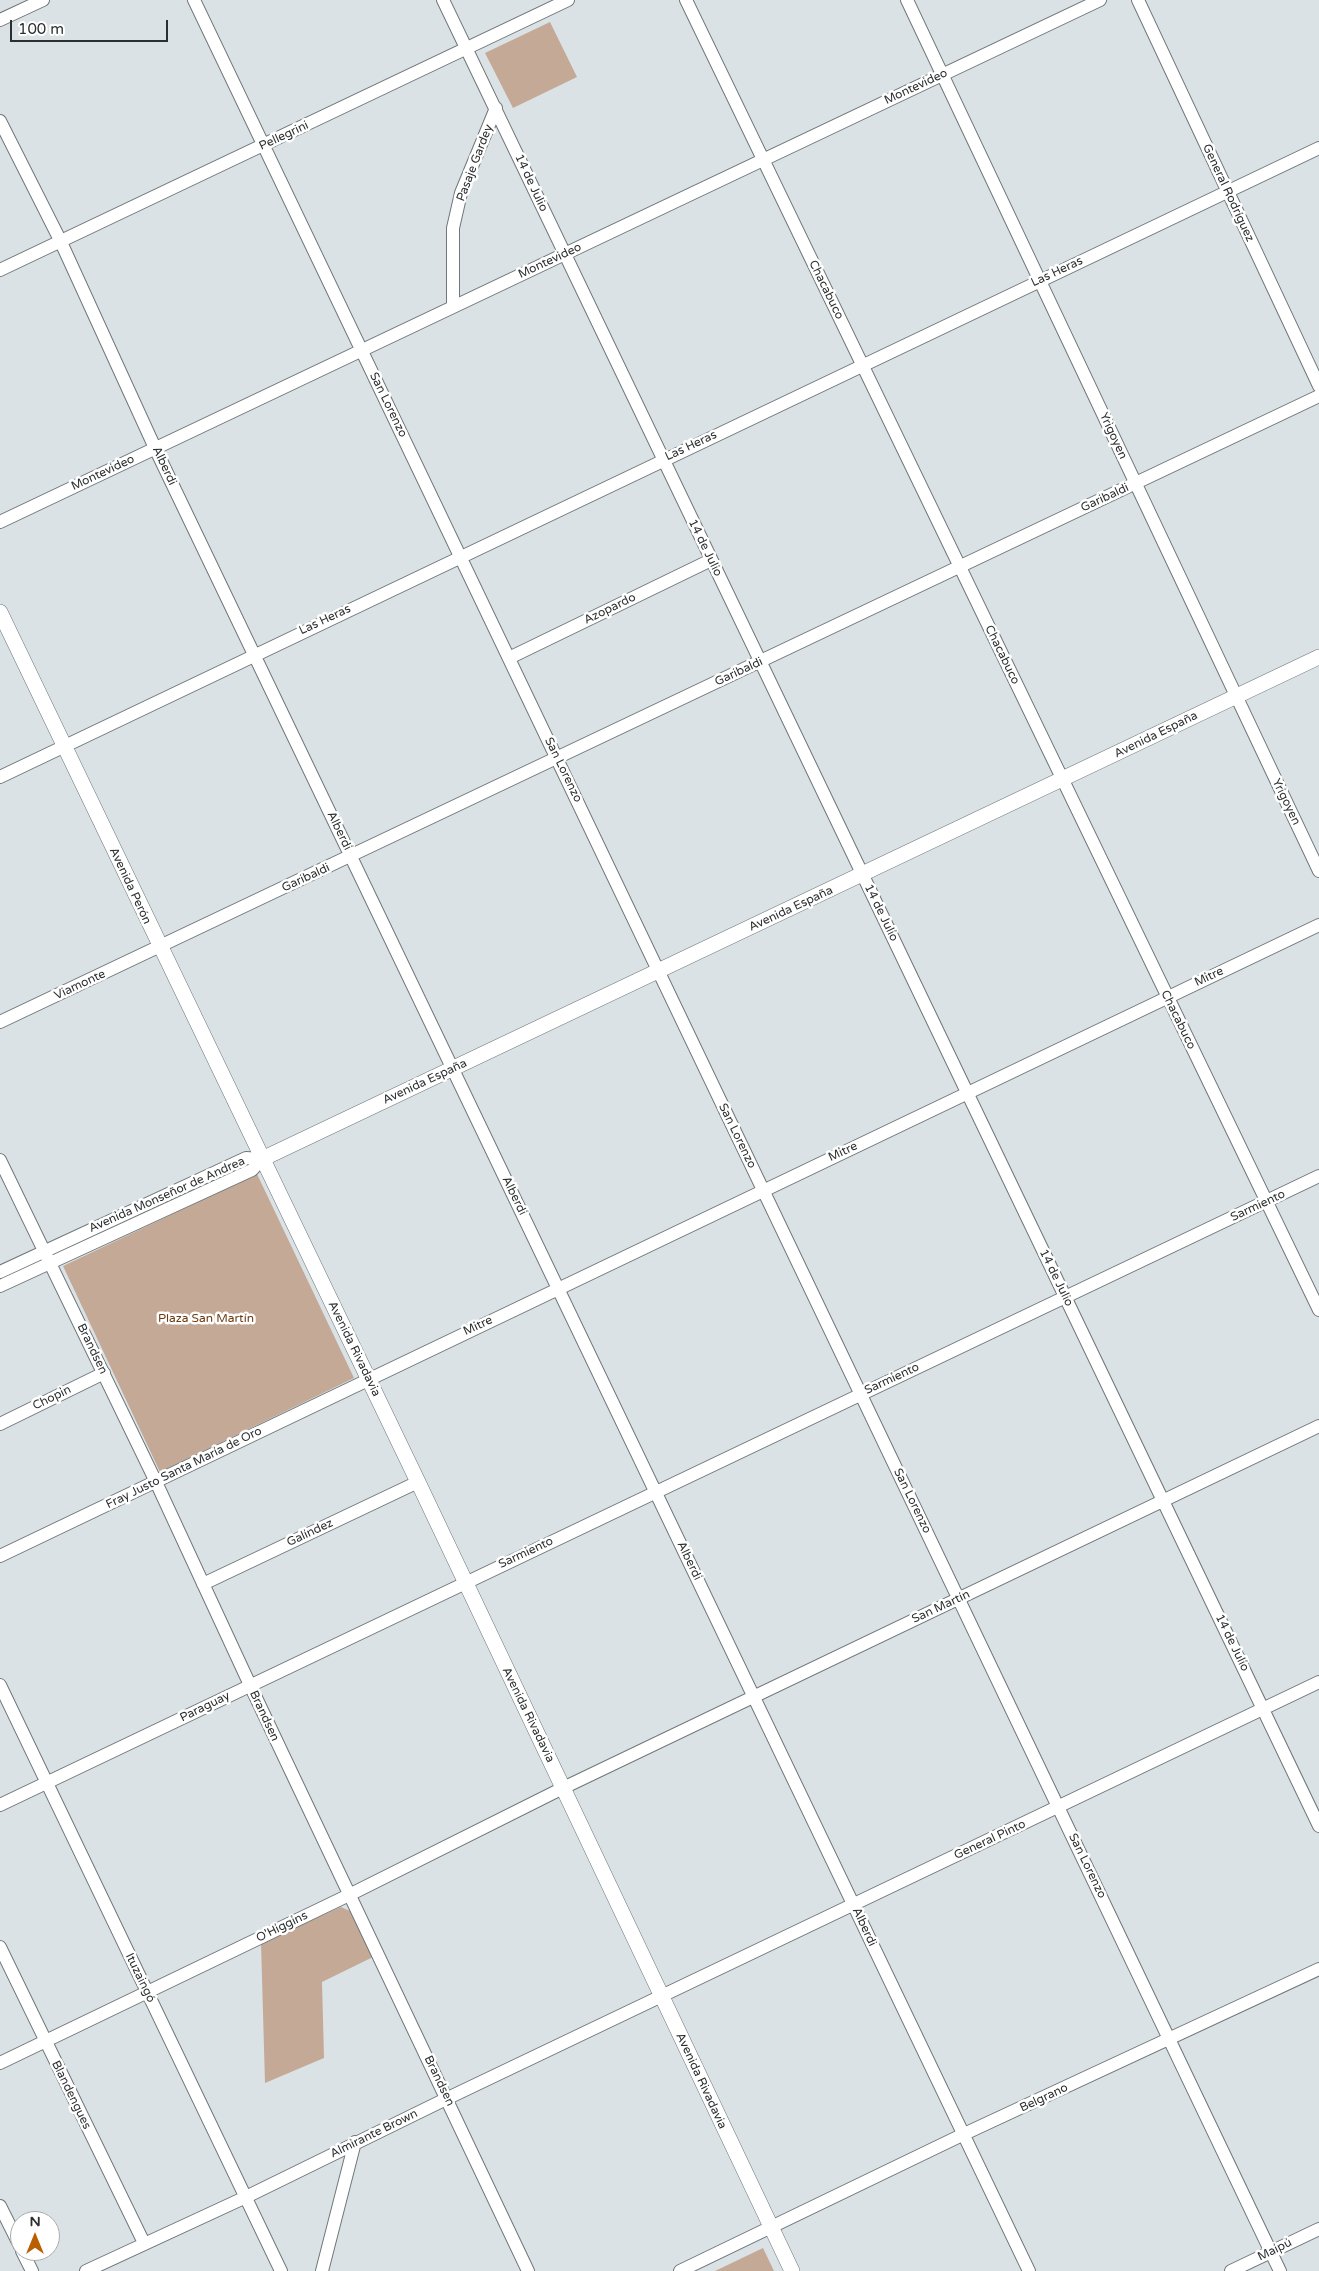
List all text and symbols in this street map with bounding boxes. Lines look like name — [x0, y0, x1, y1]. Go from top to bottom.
scale bar — [12, 10, 170, 42]
text: 100 m — [18, 20, 64, 38]
street label: Montevideo — [882, 66, 950, 108]
street label: Pellegrini — [257, 118, 311, 154]
street label: Pasaje Gardey — [454, 123, 496, 203]
street label: General Rodríguez — [1199, 142, 1257, 244]
street label: 14 de Julio — [511, 152, 551, 214]
street label: Montevideo — [516, 240, 584, 282]
street label: Las Heras — [1029, 254, 1085, 290]
street label: Chacabuco — [805, 258, 847, 322]
street label: San Lorenzo — [366, 370, 410, 440]
street label: Yrigoyen — [1096, 410, 1130, 462]
street label: Las Heras — [663, 428, 719, 464]
street label: Alberdi — [149, 444, 179, 488]
street label: Montevideo — [69, 452, 137, 494]
street label: Garibaldi — [1079, 481, 1131, 515]
street label: 14 de Julio — [685, 517, 725, 579]
street label: Azopardo — [582, 590, 638, 628]
street label: Las Heras — [297, 602, 353, 638]
street label: Chacabuco — [981, 623, 1023, 687]
street label: Garibaldi — [713, 655, 765, 689]
street label: Avenida España — [1112, 709, 1200, 761]
street label: San Lorenzo — [541, 735, 585, 805]
street label: Yrigoyen — [1269, 777, 1303, 827]
street label: Alberdi — [323, 809, 355, 853]
street label: Avenida Perón — [106, 845, 154, 927]
street label: Garibaldi — [280, 861, 332, 895]
street label: 14 de Julio — [861, 882, 901, 944]
street label: Avenida España — [747, 883, 835, 935]
street label: Mitre — [1192, 964, 1226, 990]
street label: Viamonte — [52, 967, 108, 1003]
street label: Chacabuco — [1157, 988, 1199, 1052]
street label: Avenida España — [381, 1056, 469, 1108]
street label: San Lorenzo — [715, 1101, 759, 1171]
street label: Mitre — [826, 1139, 860, 1165]
street label: Avenida Monseñor de Andrea — [87, 1154, 247, 1236]
street label: Alberdi — [498, 1174, 530, 1218]
street label: Sarmiento — [1228, 1187, 1288, 1225]
street label: 14 de Julio — [1036, 1247, 1076, 1309]
street label: Avenida Rivadavia — [325, 1299, 383, 1399]
park label: Plaza San Martín — [158, 1312, 254, 1326]
street label: Mitre — [461, 1313, 495, 1339]
street label: Brandsen — [74, 1321, 110, 1377]
street label: Sarmiento — [862, 1360, 922, 1398]
street label: Chopin — [31, 1383, 73, 1413]
street label: Fray Justo Santa María de Oro — [104, 1424, 264, 1512]
street label: San Lorenzo — [890, 1466, 934, 1536]
street label: Galíndez — [285, 1516, 335, 1550]
street label: Sarmiento — [496, 1534, 556, 1572]
street label: Alberdi — [673, 1539, 705, 1583]
street label: San Martín — [910, 1587, 972, 1627]
street label: 14 de Julio — [1212, 1612, 1252, 1674]
street label: Avenida Rivadavia — [499, 1665, 557, 1765]
street label: Brandsen — [246, 1688, 282, 1744]
street label: Paraguay — [178, 1689, 232, 1725]
street label: General Pinto — [952, 1817, 1028, 1863]
street label: San Lorenzo — [1065, 1831, 1109, 1901]
street label: Alberdi — [849, 1905, 879, 1949]
street label: O'Higgins — [254, 1908, 310, 1946]
street label: Ituzaingó — [122, 1951, 158, 2005]
street label: Avenida Rivadavia — [672, 2031, 730, 2131]
street label: Brandsen — [421, 2053, 457, 2109]
street label: Blandengues — [48, 2058, 94, 2132]
street label: Belgrano — [1018, 2081, 1070, 2115]
street label: Almirante Brown — [328, 2107, 420, 2161]
north arrow — [10, 2211, 60, 2261]
text: N — [29, 2213, 41, 2230]
street label: Maipú — [1256, 2236, 1294, 2264]

